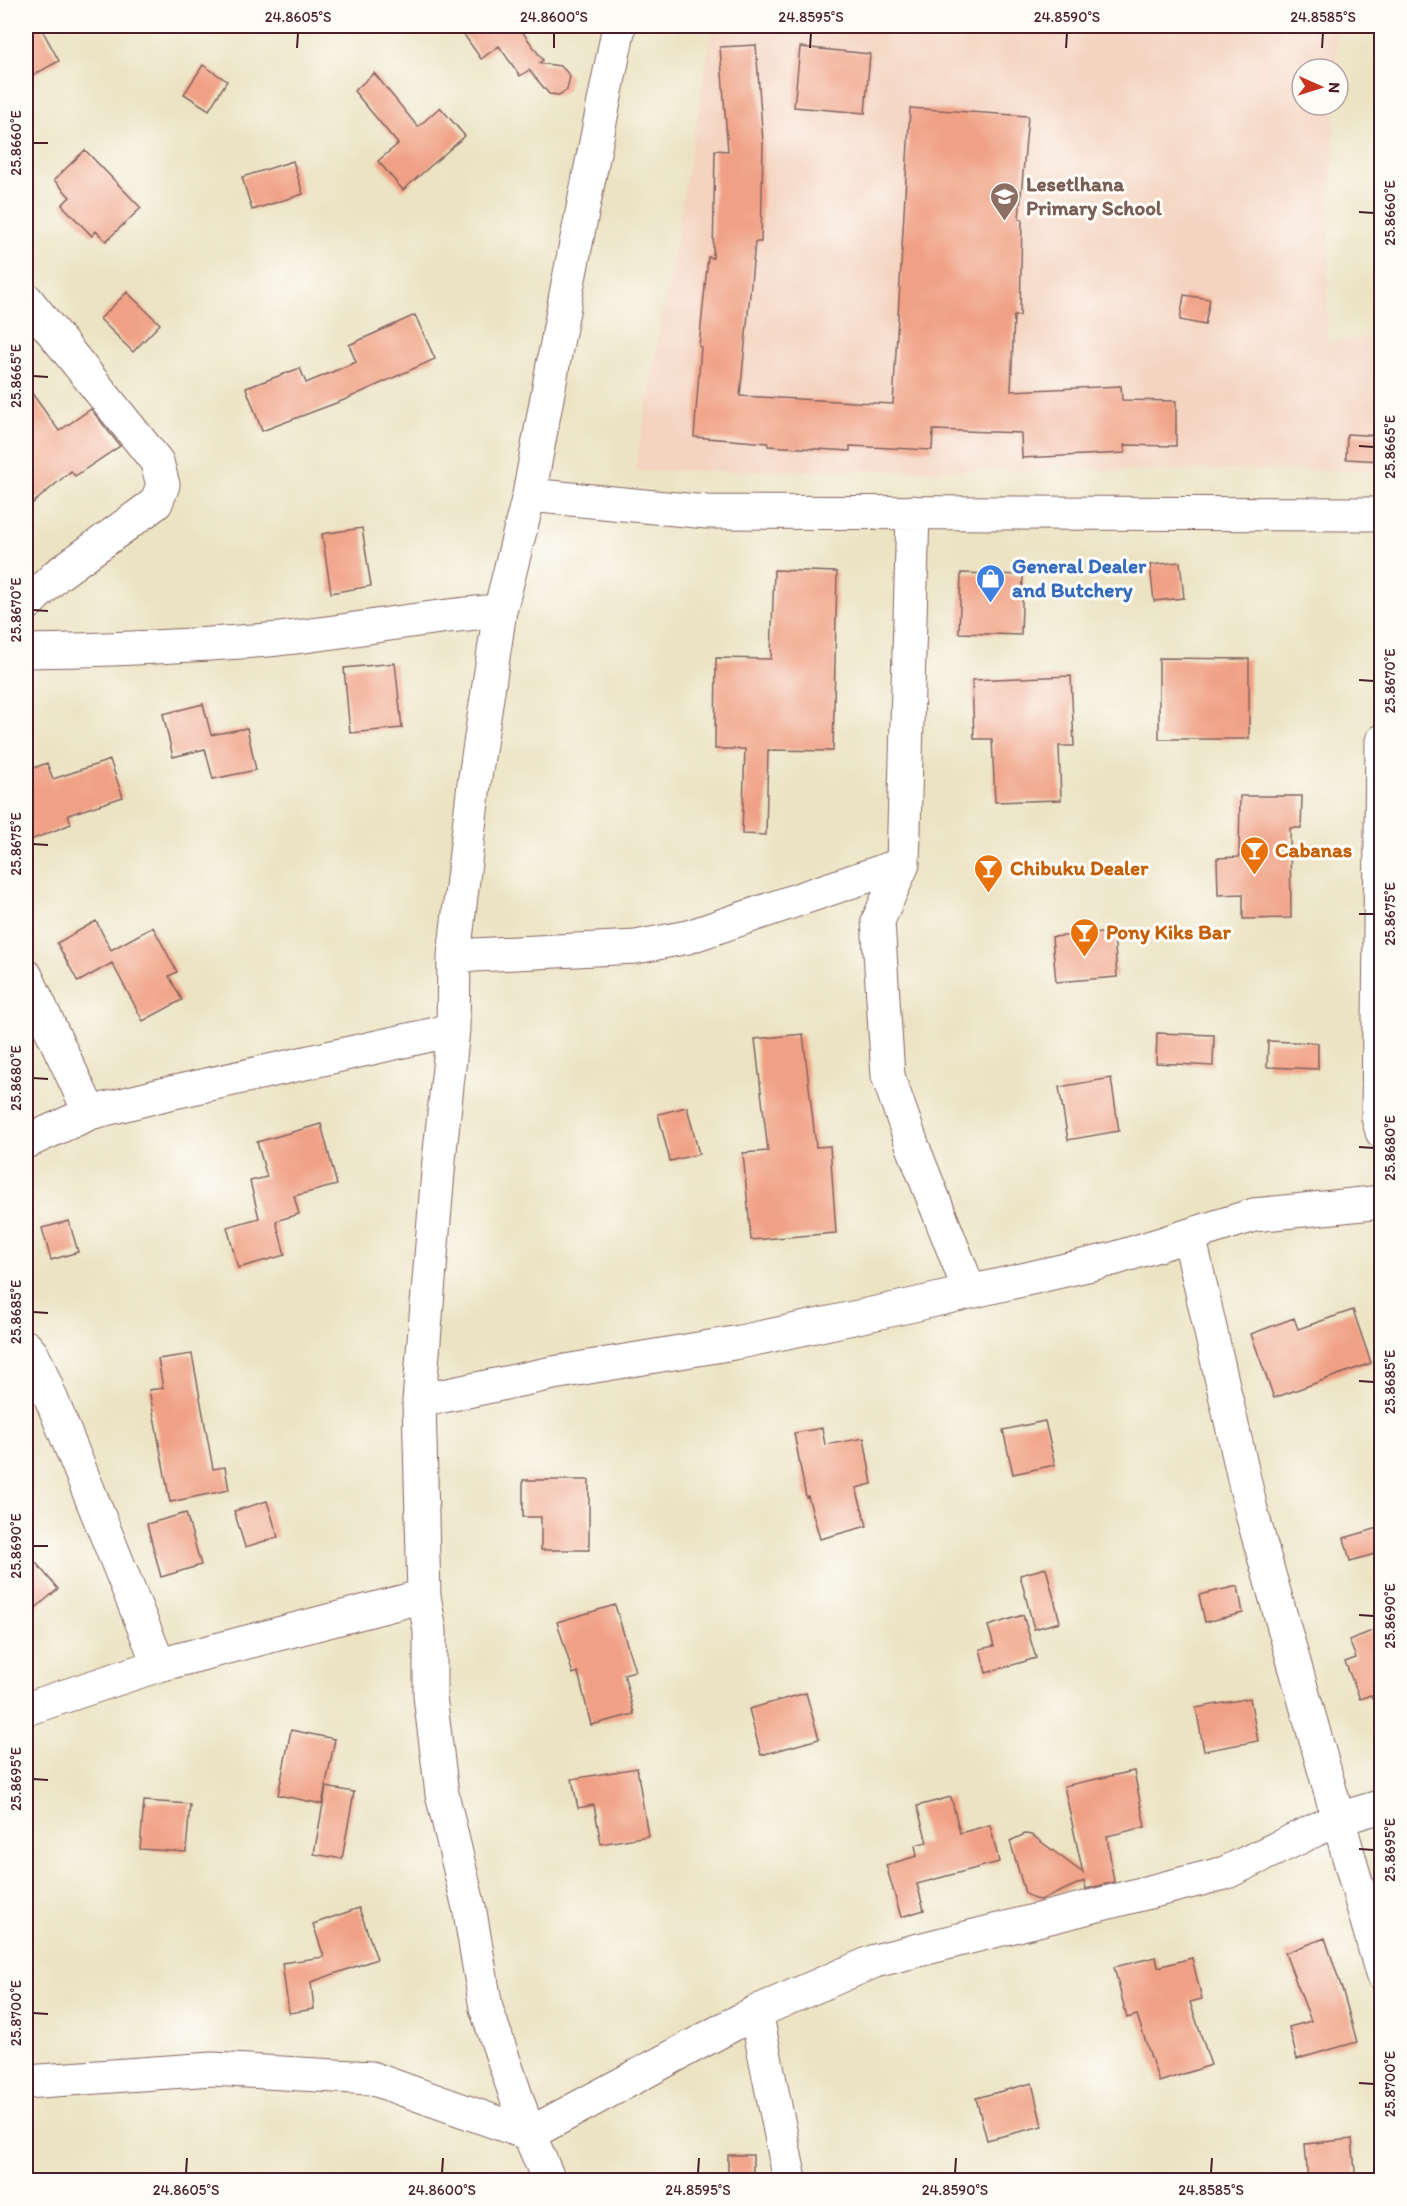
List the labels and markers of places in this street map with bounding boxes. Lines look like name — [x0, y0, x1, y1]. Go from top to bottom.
place label: Lesetlhana Primary School — [1026, 171, 1163, 221]
school or university icon: Lesetlhana Primary School — [989, 180, 1021, 222]
place label: General Dealer and Butchery — [1012, 553, 1147, 603]
shop icon: General Dealer and Butchery — [975, 562, 1007, 604]
bar icon: Cabanas — [1238, 834, 1270, 876]
place label: Cabanas — [1275, 837, 1352, 862]
bar icon: Chibuku Dealer — [973, 852, 1005, 894]
place label: Chibuku Dealer — [1010, 855, 1149, 880]
bar icon: Pony Kiks Bar — [1069, 916, 1101, 958]
place label: Pony Kiks Bar — [1106, 919, 1232, 945]

